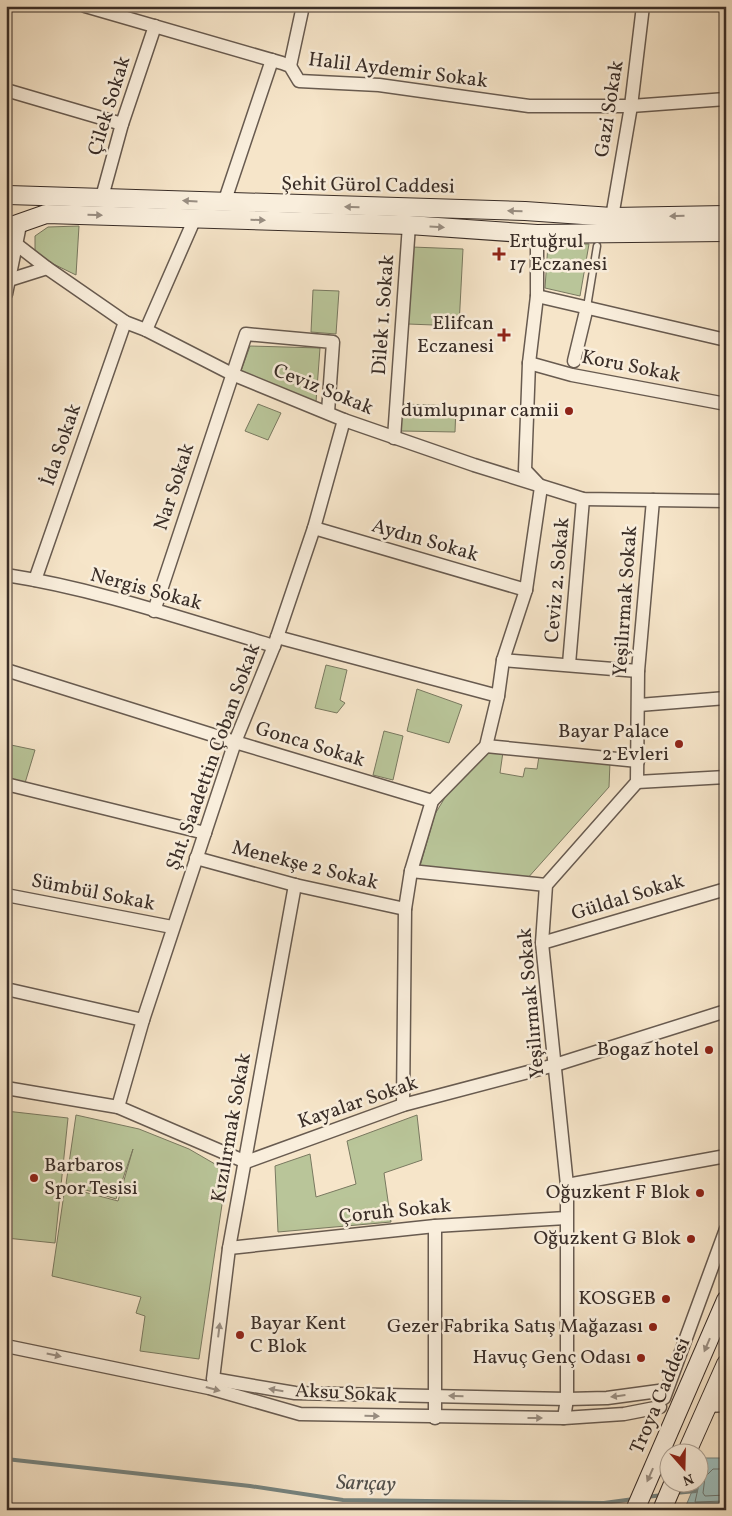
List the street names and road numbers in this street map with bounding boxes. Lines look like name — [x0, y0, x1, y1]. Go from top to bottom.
street label: Halil Aydemir Sokak — [307, 46, 489, 96]
street label: Çilek Sokak — [82, 53, 138, 159]
street label: Gazi Sokak — [589, 58, 631, 160]
street label: Şehit Gürol Caddesi — [281, 170, 455, 202]
street label: Dilek 1. Sokak — [366, 254, 402, 376]
street label: Koru Sokak — [579, 344, 683, 390]
street label: Ceviz Sokak — [269, 357, 378, 423]
street label: İda Sokak — [35, 400, 89, 490]
street label: Nar Sokak — [148, 440, 202, 534]
street label: Aydın Sokak — [368, 512, 482, 570]
street label: Ceviz 2. Sokak — [539, 516, 577, 644]
street label: Yeşilırmak Sokak — [607, 525, 645, 677]
street label: Nergis Sokak — [87, 562, 205, 618]
street label: Şht. Saadettin Çoban Sokak — [160, 639, 268, 874]
street label: Gonca Sokak — [252, 715, 368, 775]
street label: Menekşe 2 Sokak — [229, 834, 381, 898]
street label: Sümbül Sokak — [29, 867, 157, 919]
street label: Güldal Sokak — [568, 868, 688, 928]
street label: Yeşilırmak Sokak — [511, 926, 553, 1079]
street label: Kızılırmak Sokak — [205, 1051, 259, 1205]
street label: Kayalar Sokak — [294, 1069, 422, 1137]
street label: Çoruh Sokak — [338, 1192, 453, 1232]
street label: Troya Caddesi — [624, 1333, 698, 1459]
street label: Aksu Sokak — [294, 1377, 398, 1411]

